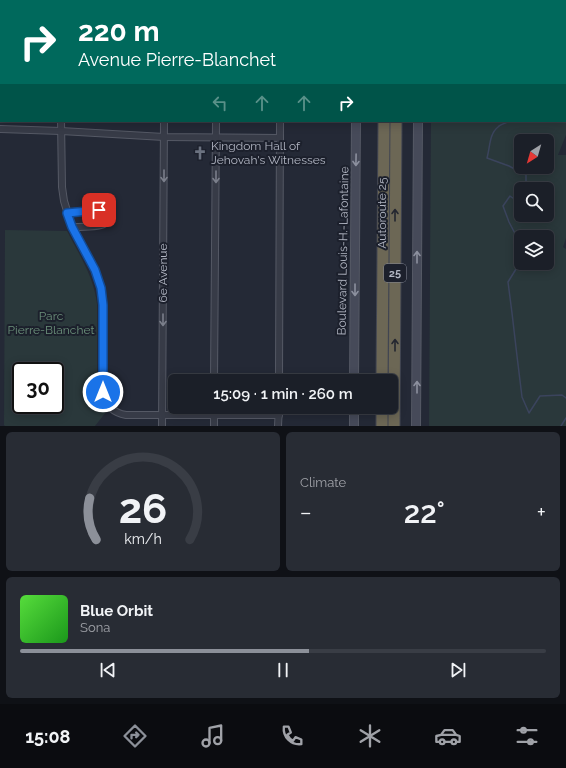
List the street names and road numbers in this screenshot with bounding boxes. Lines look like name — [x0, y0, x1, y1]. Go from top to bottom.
street label: Boulevard Louis-H.-Lafontaine — [335, 166, 351, 336]
street label: Autoroute 25 — [375, 177, 389, 249]
street label: 6e Avenue — [156, 243, 170, 303]
road number: 25 — [384, 264, 406, 282]

